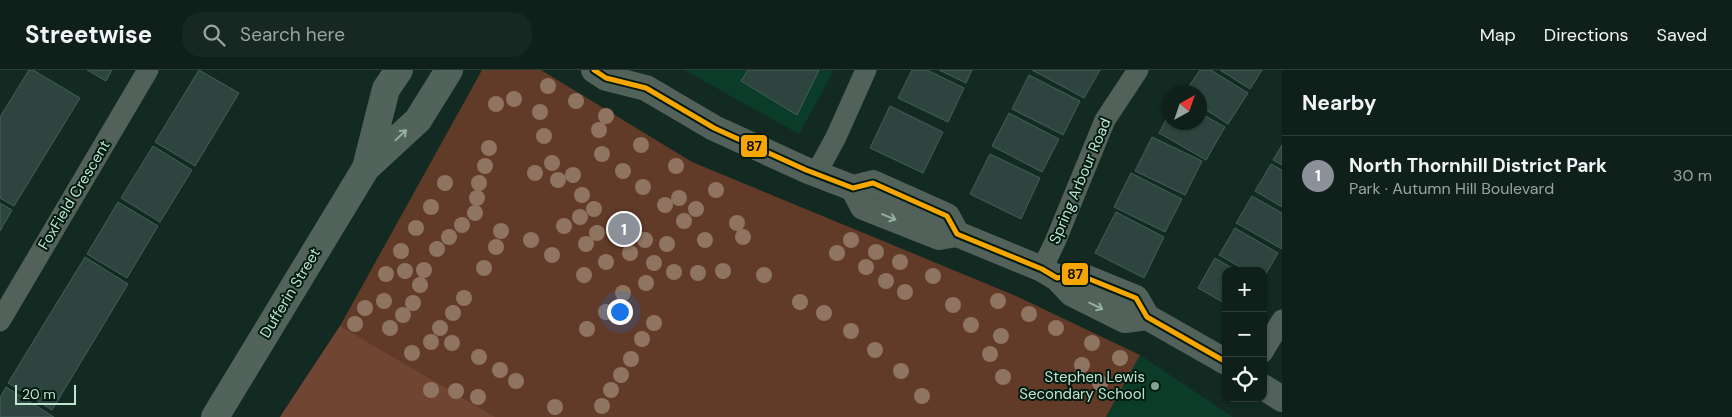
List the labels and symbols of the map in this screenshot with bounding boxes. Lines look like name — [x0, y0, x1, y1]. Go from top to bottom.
north arrow — [1162, 85, 1207, 130]
street label: Spring Arbour Road — [1044, 115, 1116, 247]
one-way arrow — [395, 129, 408, 141]
line badge: 87 — [740, 134, 768, 158]
street label: FoxField Crescent — [33, 136, 115, 253]
text: 87 — [746, 137, 763, 155]
pin: 1 — [608, 210, 640, 248]
one-way arrow — [881, 213, 896, 222]
street label: Dufferin Street — [255, 244, 325, 342]
line badge: 87 — [1061, 262, 1089, 286]
text: 87 — [1067, 265, 1084, 283]
your location — [607, 299, 633, 325]
one-way arrow — [1088, 301, 1103, 311]
place label: Stephen Lewis Secondary School — [1019, 367, 1145, 404]
marker: Stephen Lewis Secondary School — [1149, 380, 1161, 392]
scale bar — [15, 382, 76, 405]

